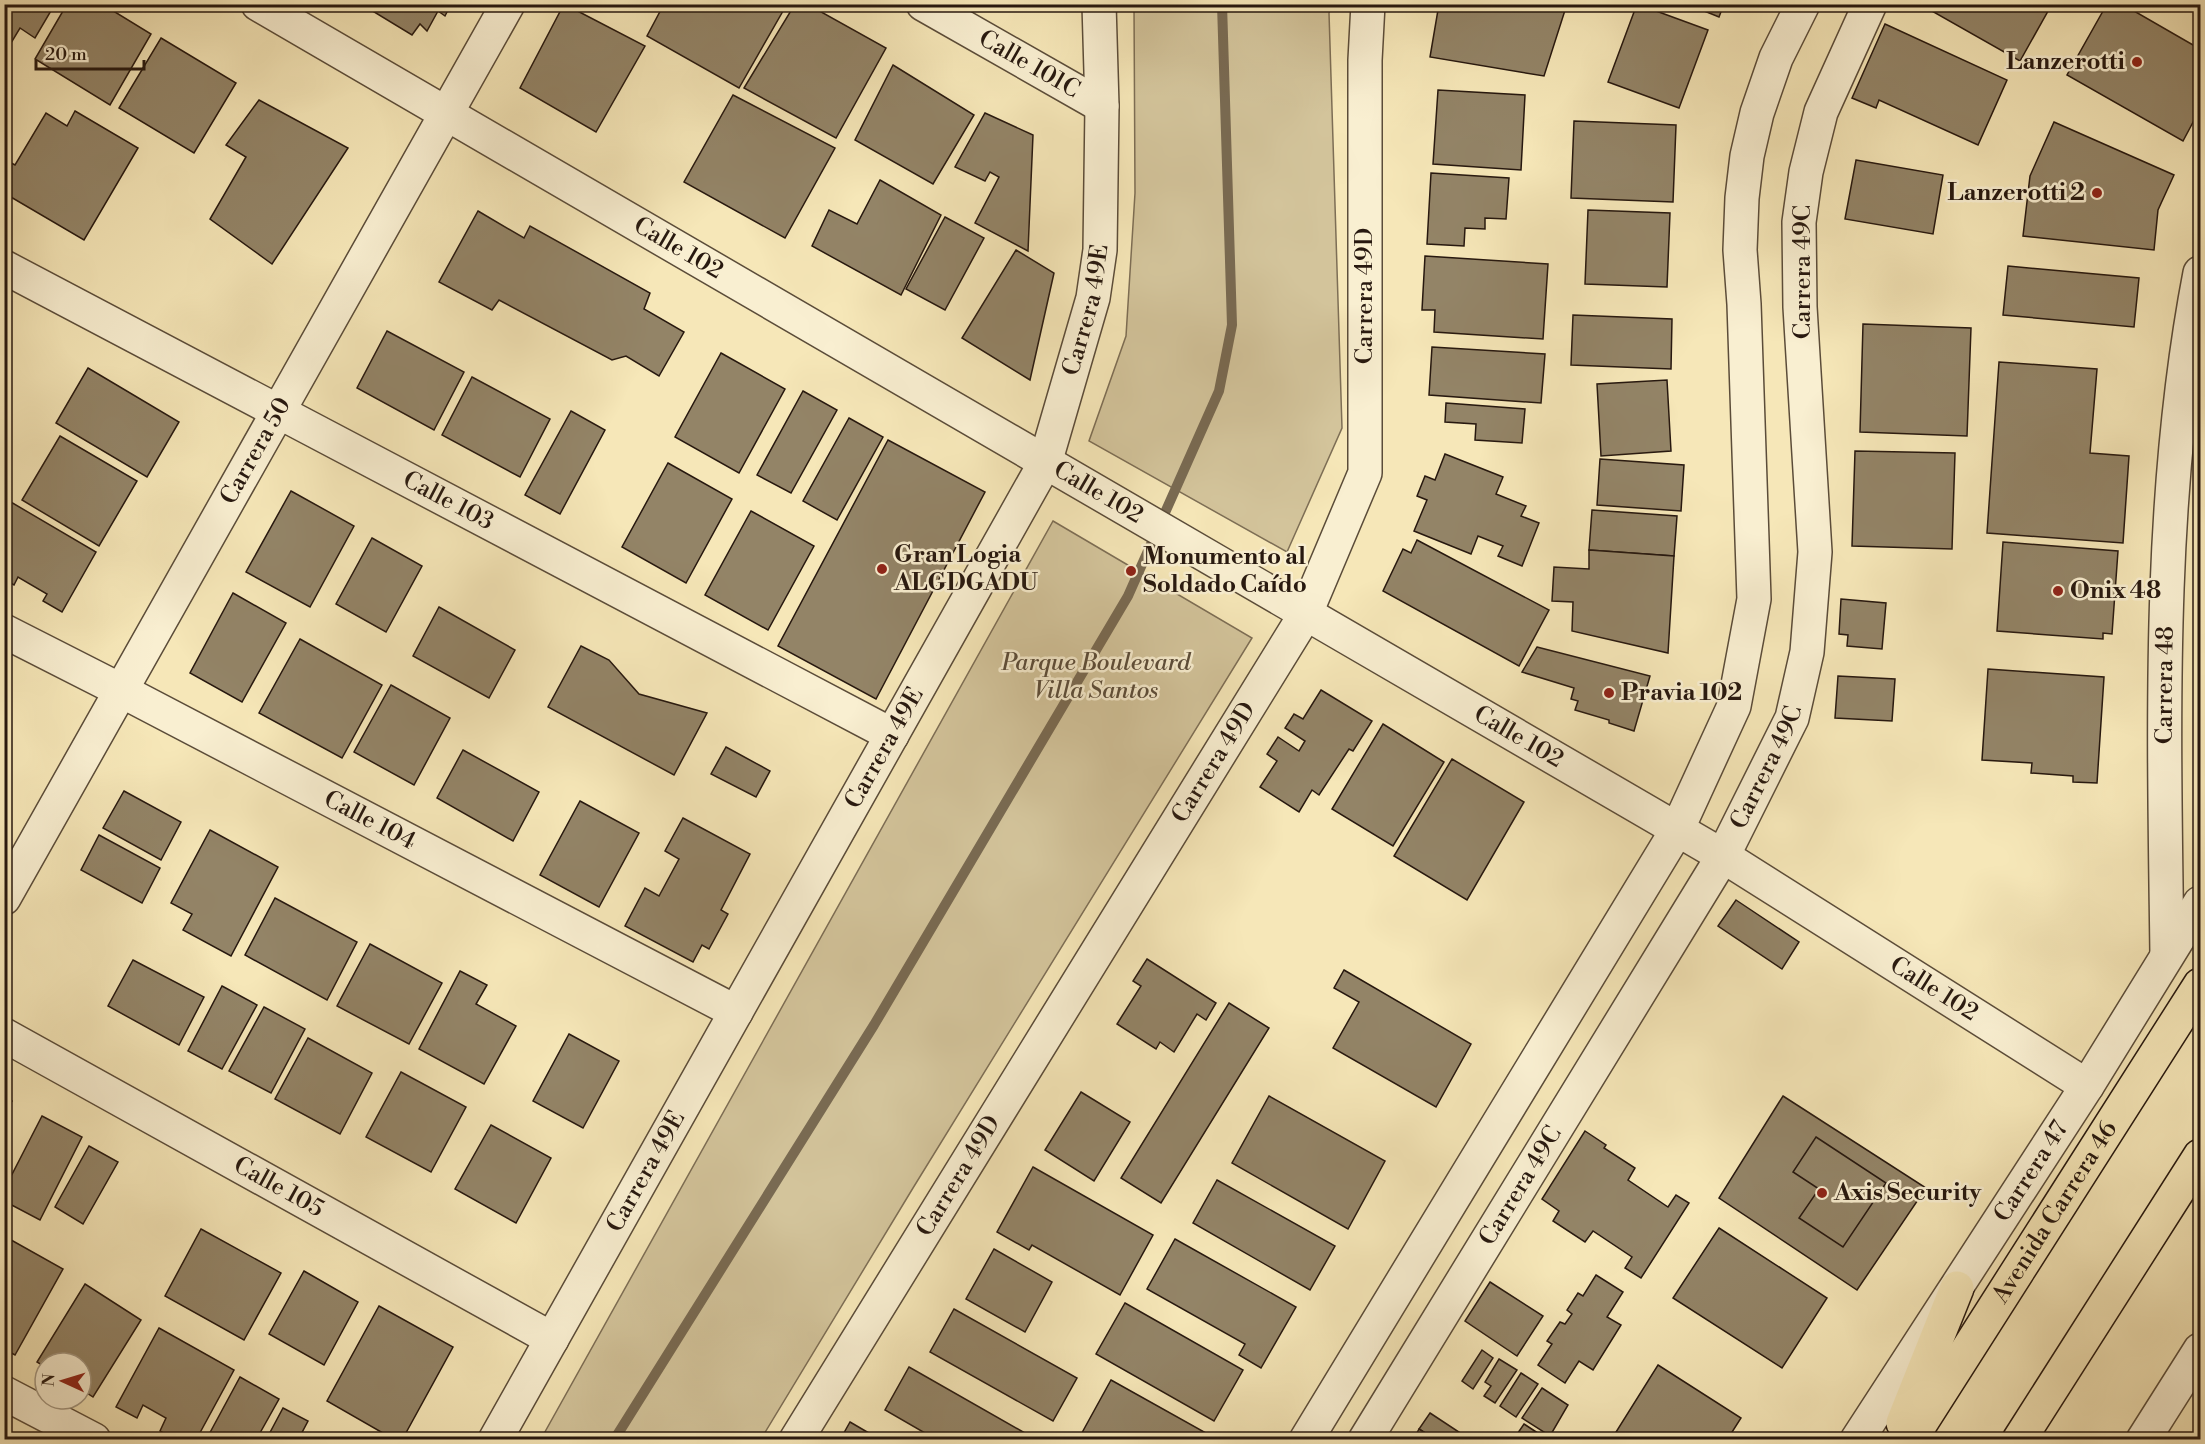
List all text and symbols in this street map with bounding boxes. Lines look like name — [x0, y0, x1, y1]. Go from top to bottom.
street label: Calle 101C — [973, 24, 1085, 105]
scale bar — [36, 33, 144, 71]
text: 20 m — [45, 43, 87, 66]
place label: Lanzerotti — [2006, 47, 2125, 77]
marker: Lanzerotti — [2130, 55, 2144, 69]
place label: Lanzerotti 2 — [1947, 178, 2085, 208]
marker: Lanzerotti 2 — [2090, 186, 2104, 200]
street label: Carrera 49C — [1788, 205, 1818, 339]
street label: Calle 102 — [628, 211, 728, 286]
street label: Carrera 49D — [1350, 228, 1380, 364]
street label: Carrera 49E — [1056, 242, 1116, 379]
street label: Carrera 50 — [214, 392, 298, 510]
street label: Calle 102 — [1048, 455, 1148, 530]
street label: Calle 103 — [397, 465, 499, 537]
place label: Gran Logia ALGDGADU — [893, 540, 1039, 598]
place label: Monumento al Soldado Caído — [1143, 542, 1307, 600]
marker: Gran Logia ALGDGADU — [875, 562, 889, 576]
marker: Monumento al Soldado Caído — [1124, 564, 1138, 578]
place label: Onix 48 — [2070, 576, 2161, 606]
marker: Onix 48 — [2051, 584, 2065, 598]
street label: Carrera 48 — [2150, 626, 2181, 744]
park label: Parque Boulevard Villa Santos — [1001, 648, 1192, 706]
place label: Pravia 102 — [1621, 678, 1742, 708]
street label: Carrera 49E — [838, 682, 931, 814]
marker: Pravia 102 — [1602, 686, 1616, 700]
street label: Carrera 49D — [1165, 697, 1263, 829]
street label: Calle 102 — [1468, 699, 1569, 775]
street label: Carrera 49C — [1724, 703, 1809, 834]
street label: Calle 104 — [319, 784, 421, 857]
street label: Calle 102 — [1884, 950, 1983, 1028]
street label: Carrera 49E — [600, 1106, 692, 1238]
street label: Carrera 49D — [910, 1110, 1007, 1242]
street label: Carrera 47 — [1988, 1115, 2075, 1228]
street label: Avenida Carrera 46 — [1985, 1116, 2124, 1310]
street label: Carrera 49C — [1473, 1121, 1569, 1251]
street label: Calle 105 — [228, 1150, 329, 1224]
place label: Axis Security — [1833, 1178, 1982, 1208]
marker: Axis Security — [1815, 1186, 1829, 1200]
north arrow — [33, 1351, 93, 1411]
text: N — [39, 1373, 59, 1387]

